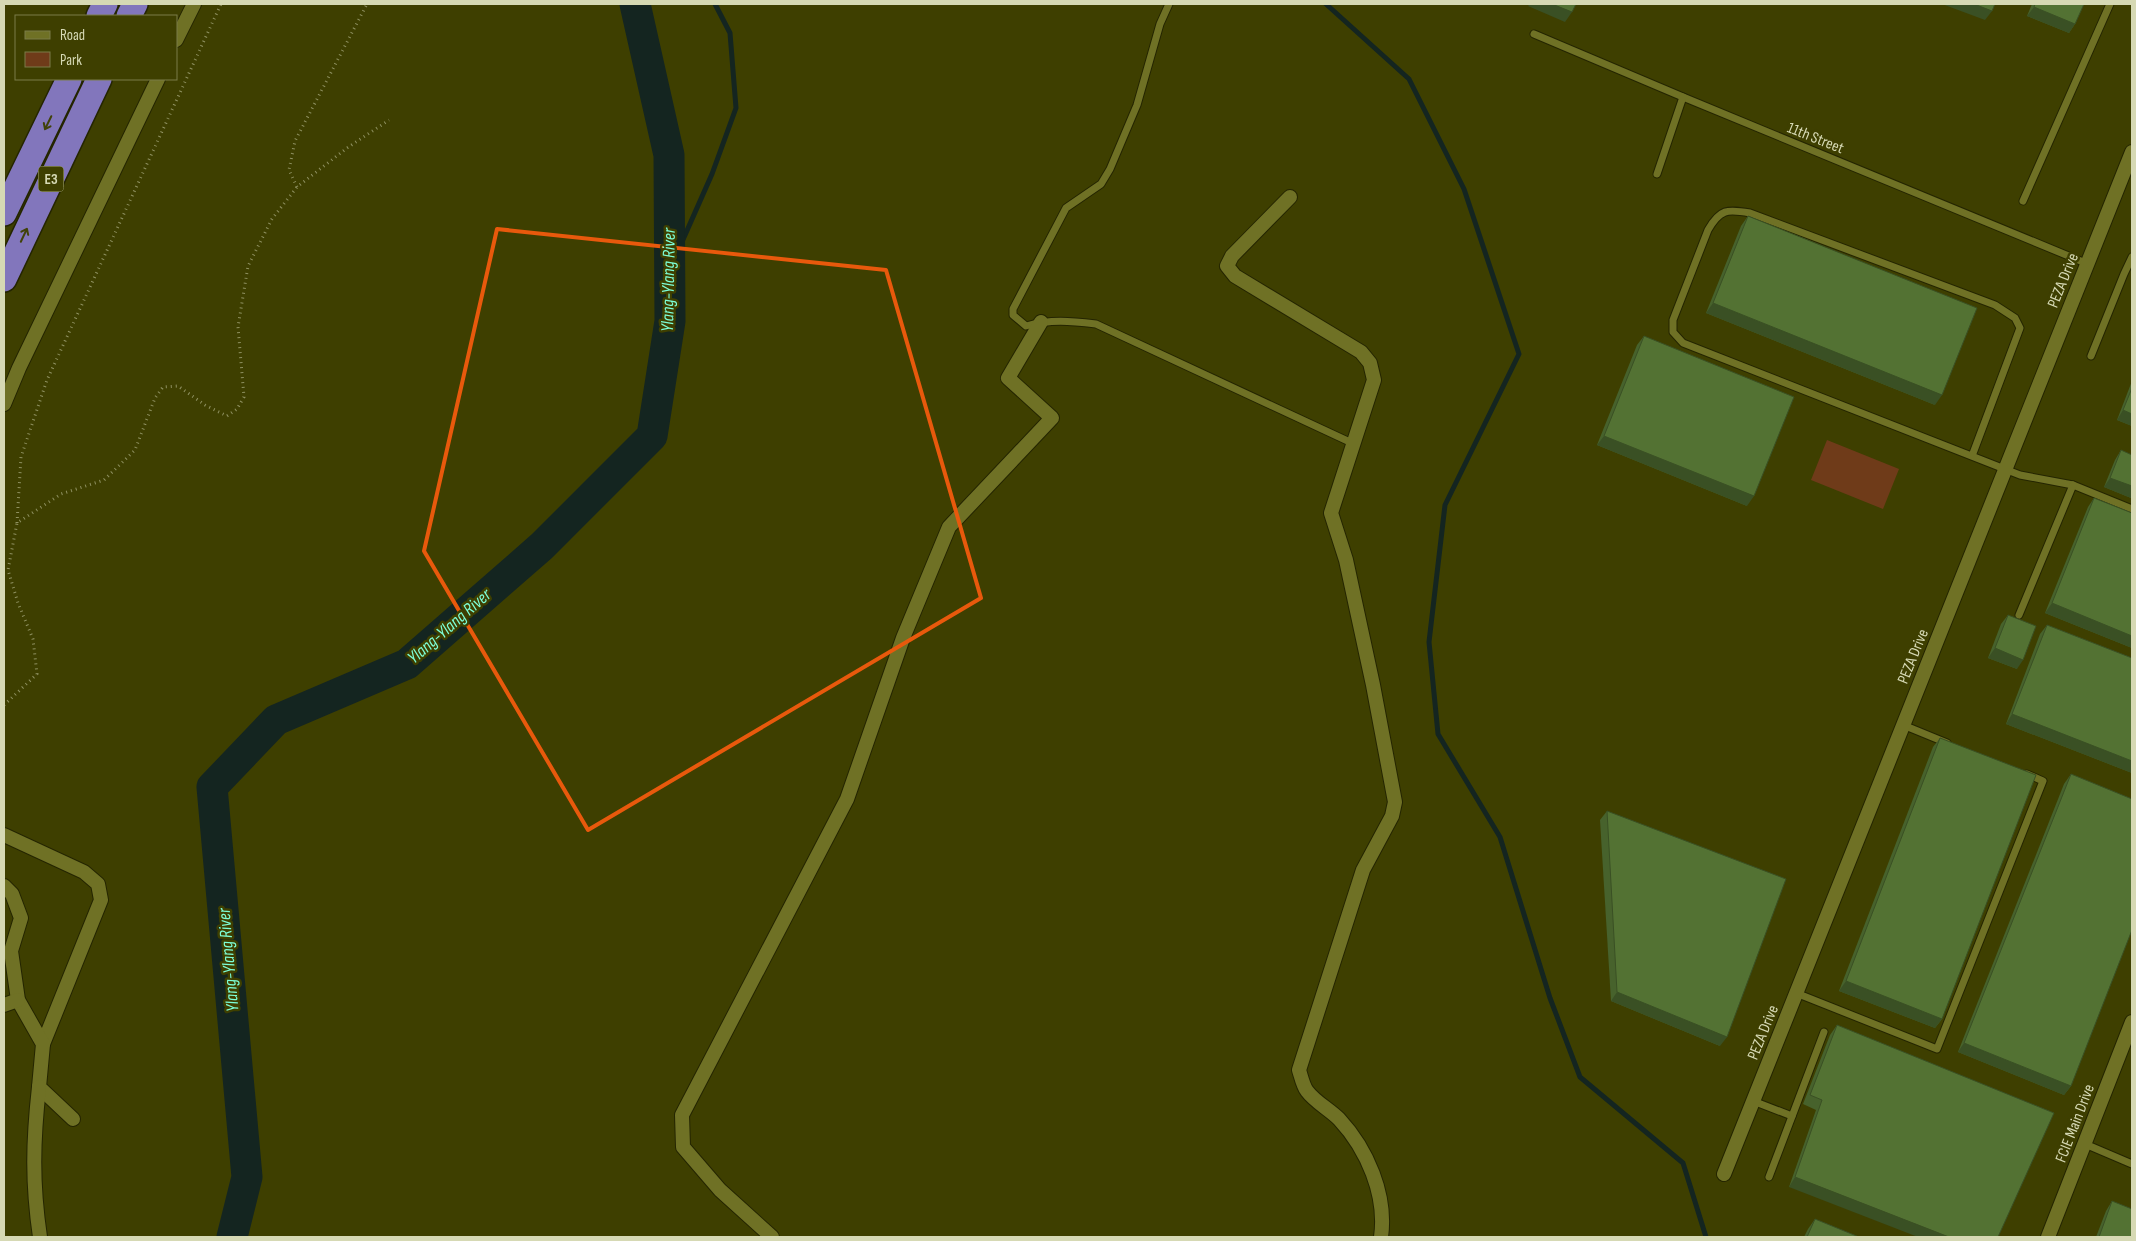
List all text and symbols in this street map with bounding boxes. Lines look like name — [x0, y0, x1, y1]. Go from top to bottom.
legend — [15, 15, 178, 80]
text: Road — [60, 26, 85, 45]
text: Park — [60, 51, 82, 70]
one-way arrow — [42, 115, 52, 130]
street label: 11th Street — [1784, 119, 1847, 158]
road number: E3 — [38, 166, 64, 192]
water label: Ylang-Ylang River — [657, 227, 680, 332]
one-way arrow — [20, 228, 30, 243]
street label: PEZA Drive — [2044, 250, 2083, 311]
water label: Ylang-Ylang River — [403, 584, 496, 668]
street label: PEZA Drive — [1894, 626, 1933, 687]
water label: Ylang-Ylang River — [213, 906, 243, 1013]
street label: PEZA Drive — [1744, 1002, 1783, 1063]
street label: FCIE Main Drive — [2052, 1082, 2099, 1165]

